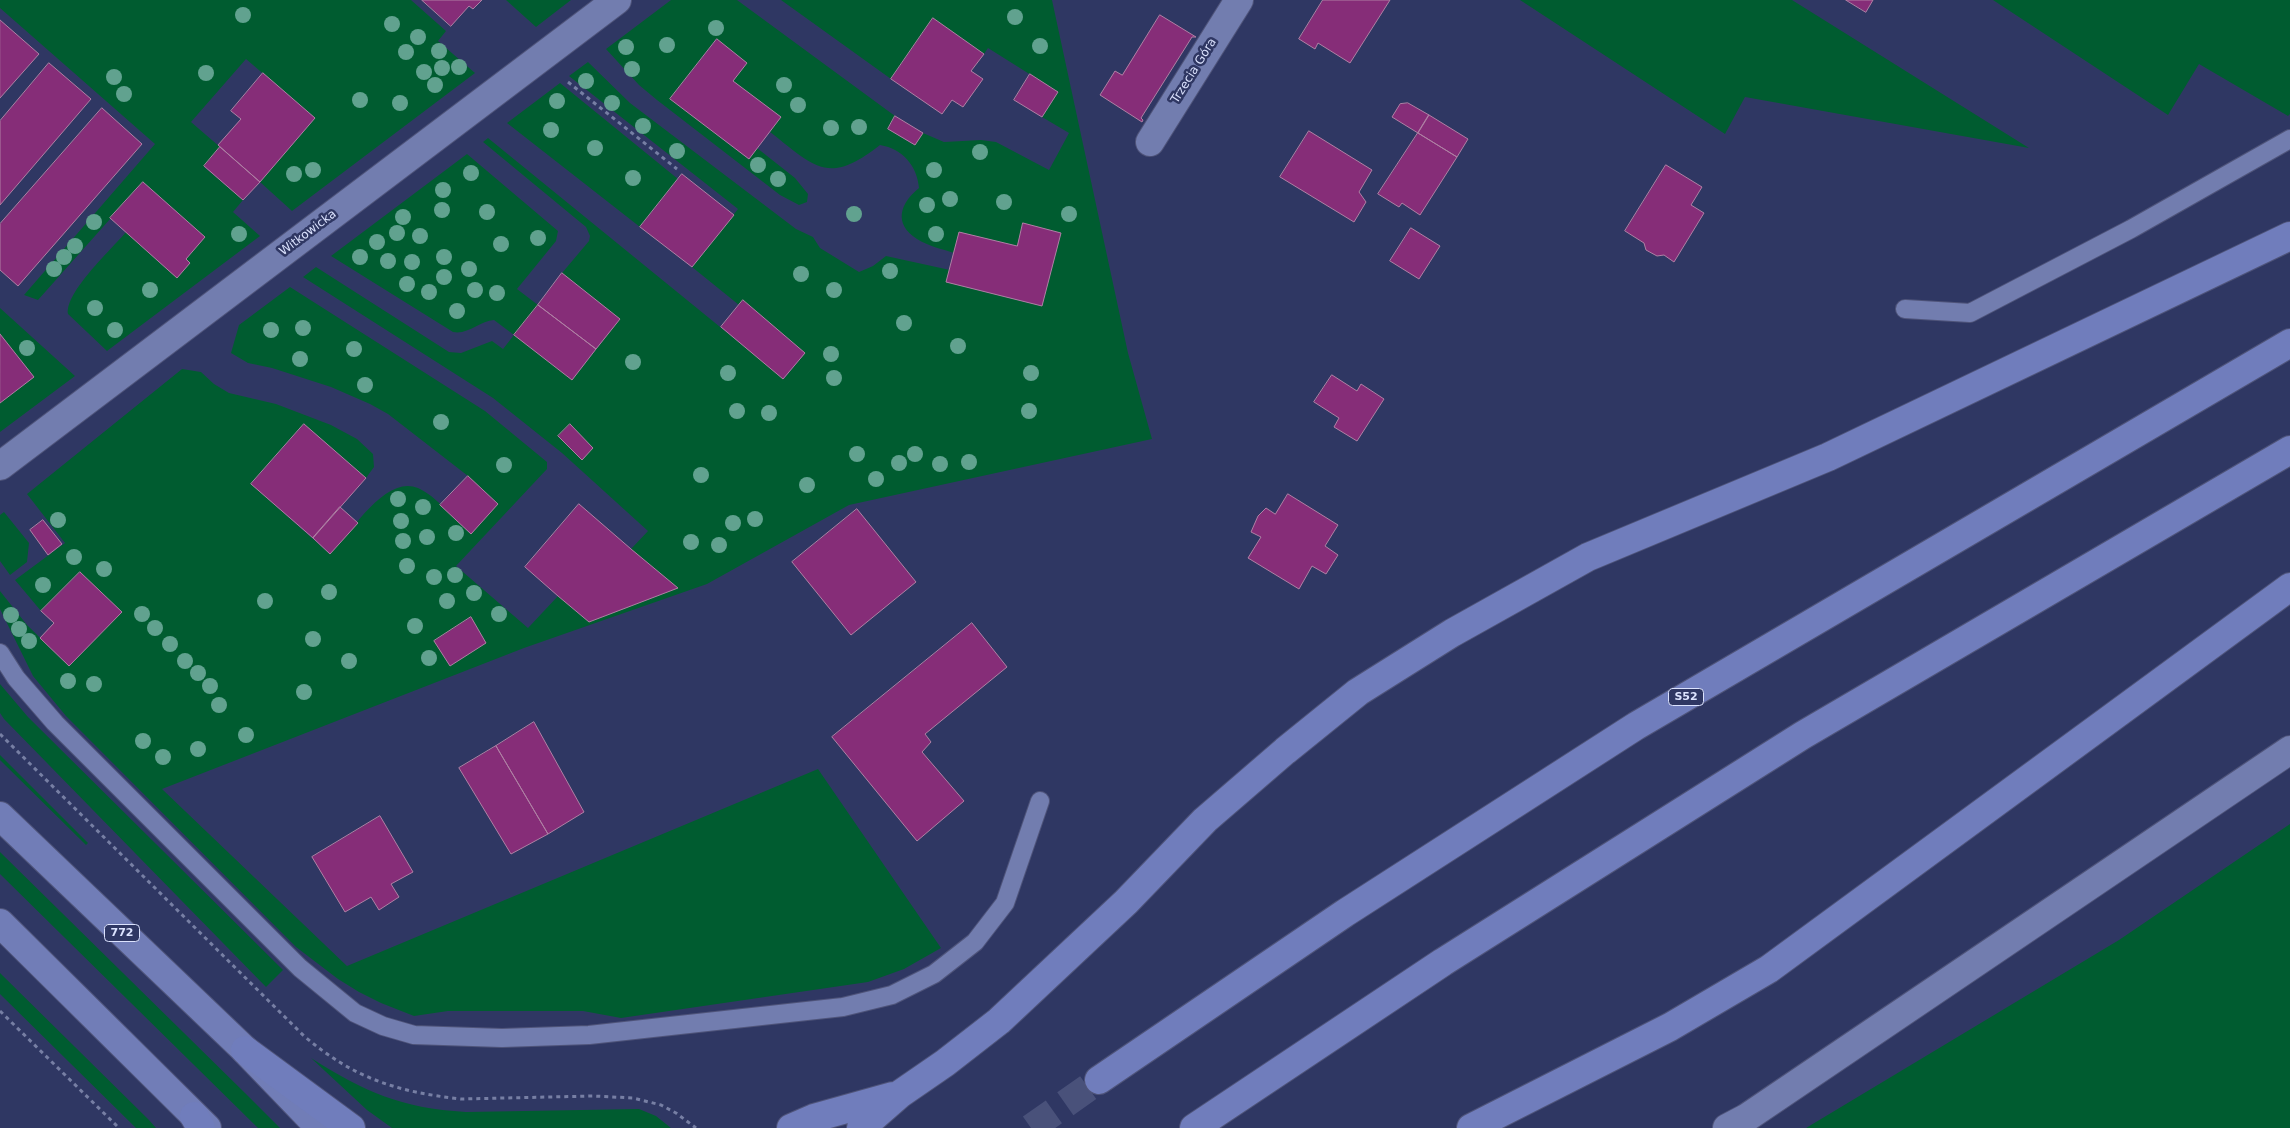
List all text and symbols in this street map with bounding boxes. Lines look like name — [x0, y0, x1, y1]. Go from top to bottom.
street label: Trzecia Góra — [1168, 36, 1220, 106]
street label: Witkowicka — [277, 207, 339, 259]
road number: S52 — [1668, 689, 1704, 706]
road number: 772 — [104, 924, 140, 941]

